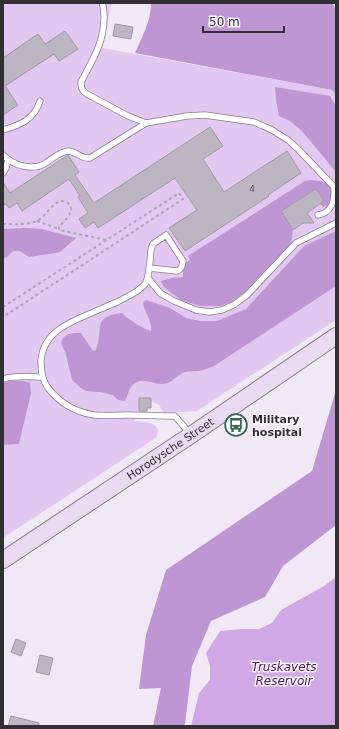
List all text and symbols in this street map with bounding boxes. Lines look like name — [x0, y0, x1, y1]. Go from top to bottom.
scale bar — [203, 8, 284, 34]
text: 50 m — [209, 15, 240, 29]
house number: 4 — [249, 184, 255, 194]
bus stop icon: Military hospital — [223, 412, 249, 438]
place label: Military hospital — [252, 413, 302, 439]
street label: Horodysche Street — [124, 414, 217, 482]
water label: Truskavets Reservoir — [252, 660, 316, 688]

